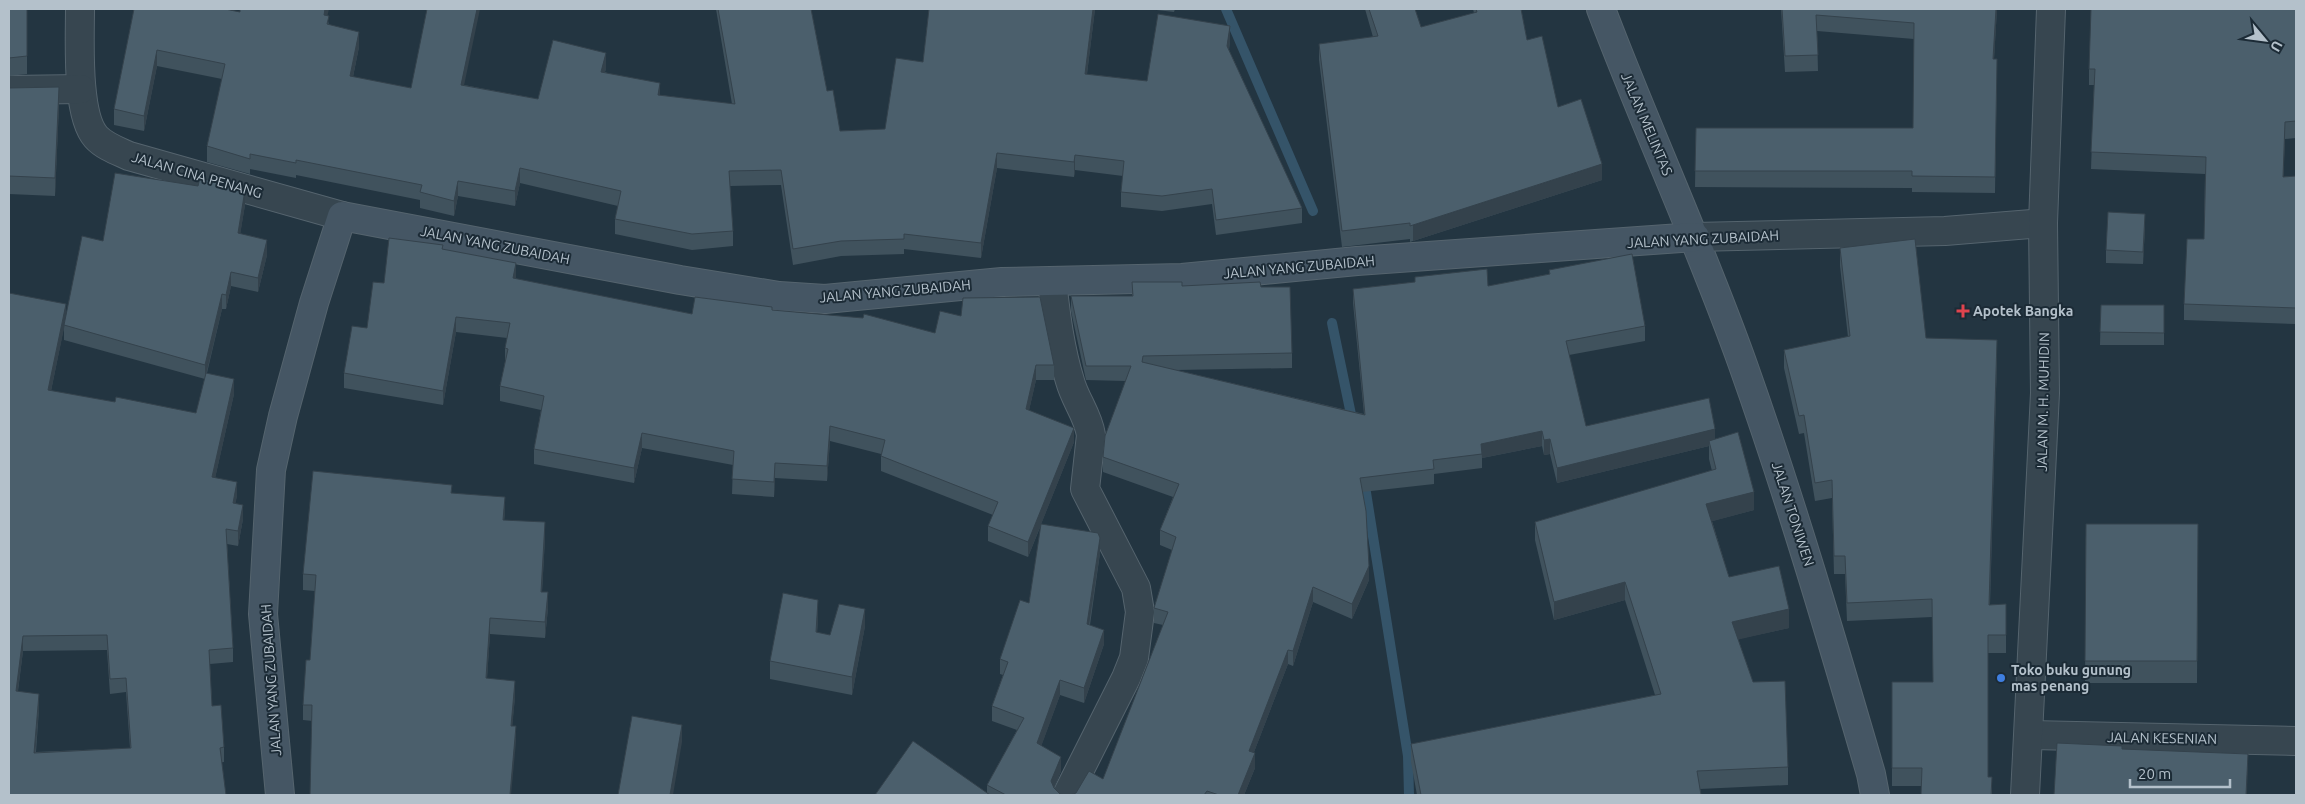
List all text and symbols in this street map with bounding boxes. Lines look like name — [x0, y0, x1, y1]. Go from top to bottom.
north arrow — [2240, 15, 2290, 65]
text: U — [2267, 38, 2286, 54]
street label: JALAN MELINTAS — [1618, 70, 1676, 178]
street label: JALAN CINA PENANG — [130, 149, 264, 201]
street label: JALAN YANG ZUBAIDAH — [419, 223, 571, 267]
street label: JALAN YANG ZUBAIDAH — [1627, 227, 1779, 251]
street label: JALAN YANG ZUBAIDAH — [1223, 252, 1375, 282]
street label: JALAN YANG ZUBAIDAH — [819, 276, 971, 306]
place label: Apotek Bangka — [1973, 303, 2073, 319]
marker: Apotek Bangka — [1957, 305, 1969, 317]
street label: JALAN M. H. MUHIDIN — [2034, 332, 2052, 472]
street label: JALAN TONIWEN — [1769, 460, 1817, 568]
street label: JALAN YANG ZUBAIDAH — [258, 604, 284, 756]
place label: Toko buku gunung mas penang — [2011, 662, 2131, 694]
marker: Toko buku gunung mas penang — [1995, 672, 2007, 684]
street label: JALAN KESENIAN — [2107, 729, 2217, 747]
scale bar — [2130, 756, 2230, 788]
text: 20 m — [2138, 765, 2171, 782]

